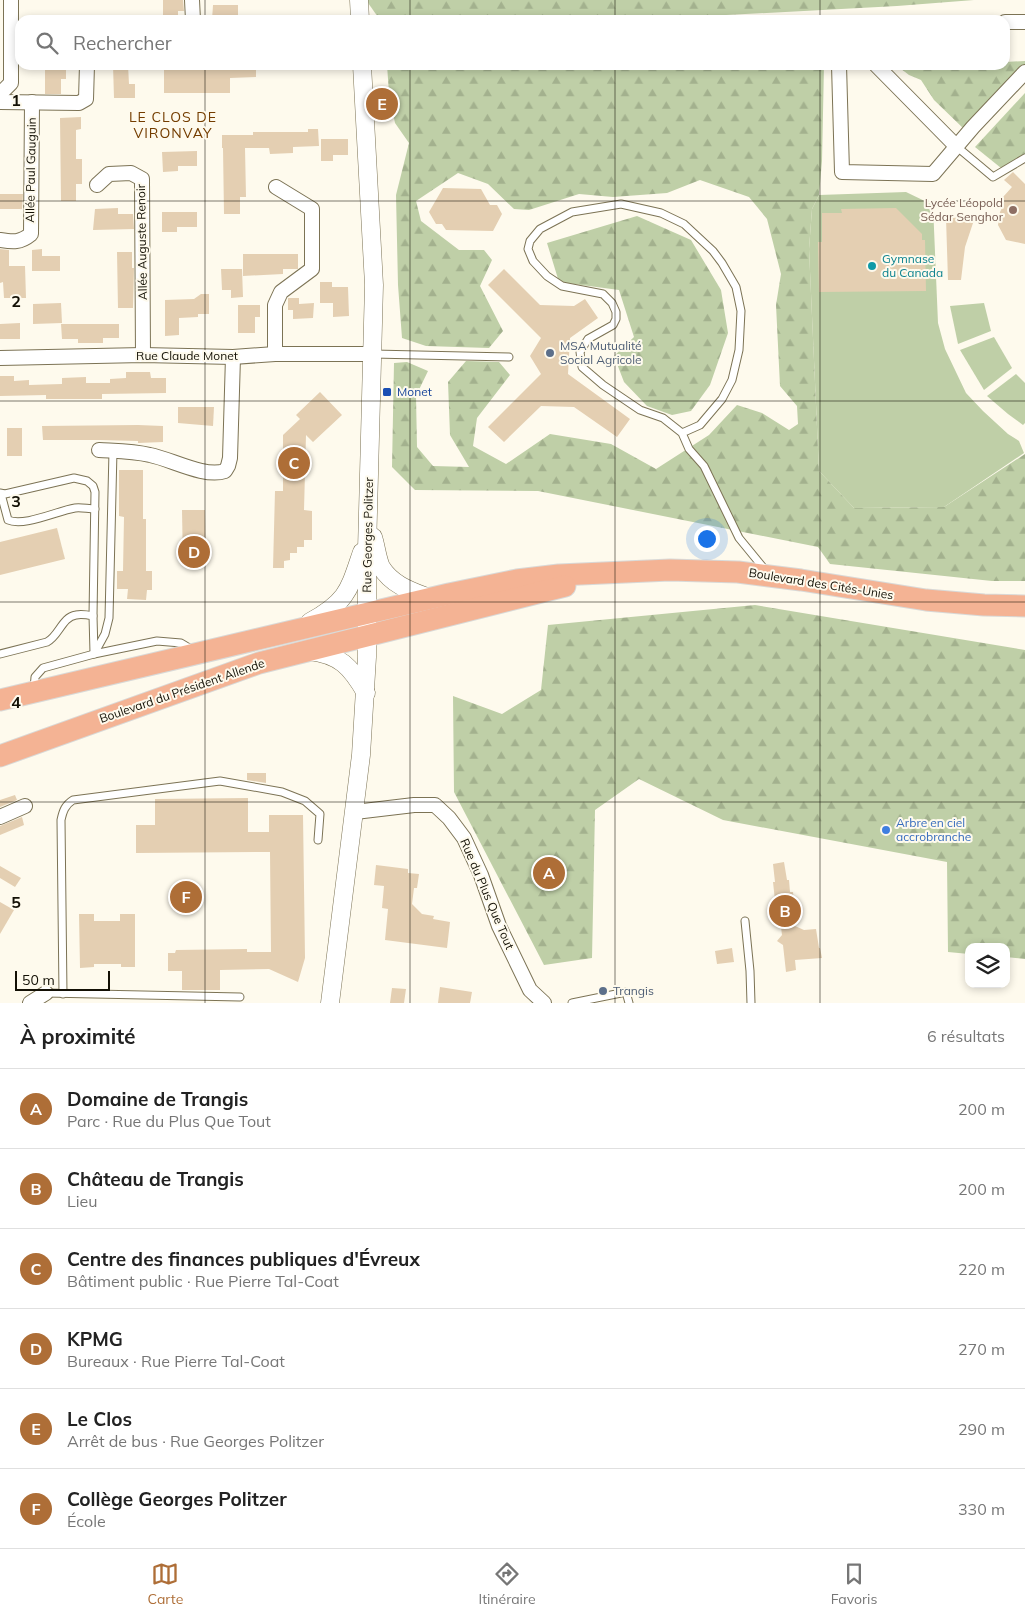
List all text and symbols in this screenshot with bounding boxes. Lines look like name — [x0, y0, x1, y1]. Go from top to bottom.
search box — [15, 15, 1010, 70]
icon: search — [33, 29, 61, 57]
text: Rechercher — [73, 31, 172, 55]
pin: E — [366, 85, 398, 123]
text: 1 — [11, 90, 21, 110]
district label: LE CLOS DE VIRONVAY — [129, 108, 217, 142]
street label: Allée Paul Gauguin — [22, 117, 39, 223]
street label: Allée Auguste Renoir — [133, 183, 150, 300]
place label: Lycée Léopold Sédar Senghor — [921, 195, 1004, 224]
marker: Lycée Léopold Sédar Senghor — [1007, 204, 1019, 216]
place label: Gymnase du Canada — [882, 251, 943, 280]
marker: Gymnase du Canada — [866, 260, 878, 272]
text: 2 — [11, 291, 21, 311]
place label: MSA Mutualité Social Agricole — [560, 338, 642, 367]
marker: MSA Mutualité Social Agricole — [544, 347, 556, 359]
street label: Rue Claude Monet — [136, 348, 238, 363]
place label: Monet — [397, 384, 432, 399]
marker: Monet — [381, 386, 393, 398]
pin: C — [278, 444, 310, 482]
street label: Rue Georges Politzer — [359, 476, 376, 593]
text: 3 — [11, 491, 21, 511]
your location — [694, 526, 720, 552]
pin: D — [178, 533, 210, 571]
street label: Boulevard des Cités-Unies — [748, 565, 894, 602]
street label: Boulevard du Président Allende — [97, 655, 266, 726]
text: 4 — [11, 692, 21, 712]
place label: Arbre en ciel accrobranche — [896, 815, 971, 844]
marker: Arbre en ciel accrobranche — [880, 824, 892, 836]
street label: Rue du Plus Que Tout — [457, 836, 518, 951]
pin: A — [533, 854, 565, 892]
pin: F — [170, 878, 202, 916]
text: 5 — [11, 892, 21, 912]
pin: B — [769, 892, 801, 930]
map controls — [965, 943, 1010, 988]
button: layers — [965, 943, 1010, 988]
scale bar — [15, 968, 110, 991]
text: 50 m — [22, 971, 55, 989]
place label: Trangis — [613, 983, 654, 998]
marker: Trangis — [597, 985, 609, 997]
text: À proximité — [20, 1023, 136, 1049]
text: 6 résultats — [927, 1026, 1005, 1046]
text: Domaine de Trangis — [67, 1087, 248, 1111]
text: A — [30, 1099, 42, 1119]
text: 200 m — [958, 1099, 1005, 1119]
text: Parc · Rue du Plus Que Tout — [67, 1111, 271, 1131]
text: Château de Trangis — [67, 1167, 244, 1191]
text: B — [30, 1179, 42, 1199]
text: 200 m — [958, 1179, 1005, 1199]
text: Lieu — [67, 1191, 97, 1211]
text: Centre des finances publiques d'Évreux — [67, 1247, 420, 1271]
text: C — [31, 1259, 41, 1279]
text: 220 m — [958, 1259, 1005, 1279]
text: Bâtiment public · Rue Pierre Tal-Coat — [67, 1271, 339, 1291]
text: KPMG — [67, 1327, 123, 1351]
text: D — [30, 1339, 42, 1359]
text: 270 m — [958, 1339, 1005, 1359]
text: Bureaux · Rue Pierre Tal-Coat — [67, 1351, 285, 1371]
text: Le Clos — [67, 1407, 132, 1431]
text: E — [31, 1419, 41, 1439]
text: 290 m — [958, 1419, 1005, 1439]
text: Arrêt de bus · Rue Georges Politzer — [67, 1431, 324, 1451]
text: Collège Georges Politzer — [67, 1487, 287, 1511]
text: F — [31, 1499, 41, 1519]
text: 330 m — [958, 1499, 1005, 1519]
text: École — [67, 1511, 106, 1531]
tab: Carte — [148, 1560, 183, 1608]
tab: Itinéraire — [479, 1560, 536, 1608]
tab: Favoris — [831, 1560, 877, 1608]

